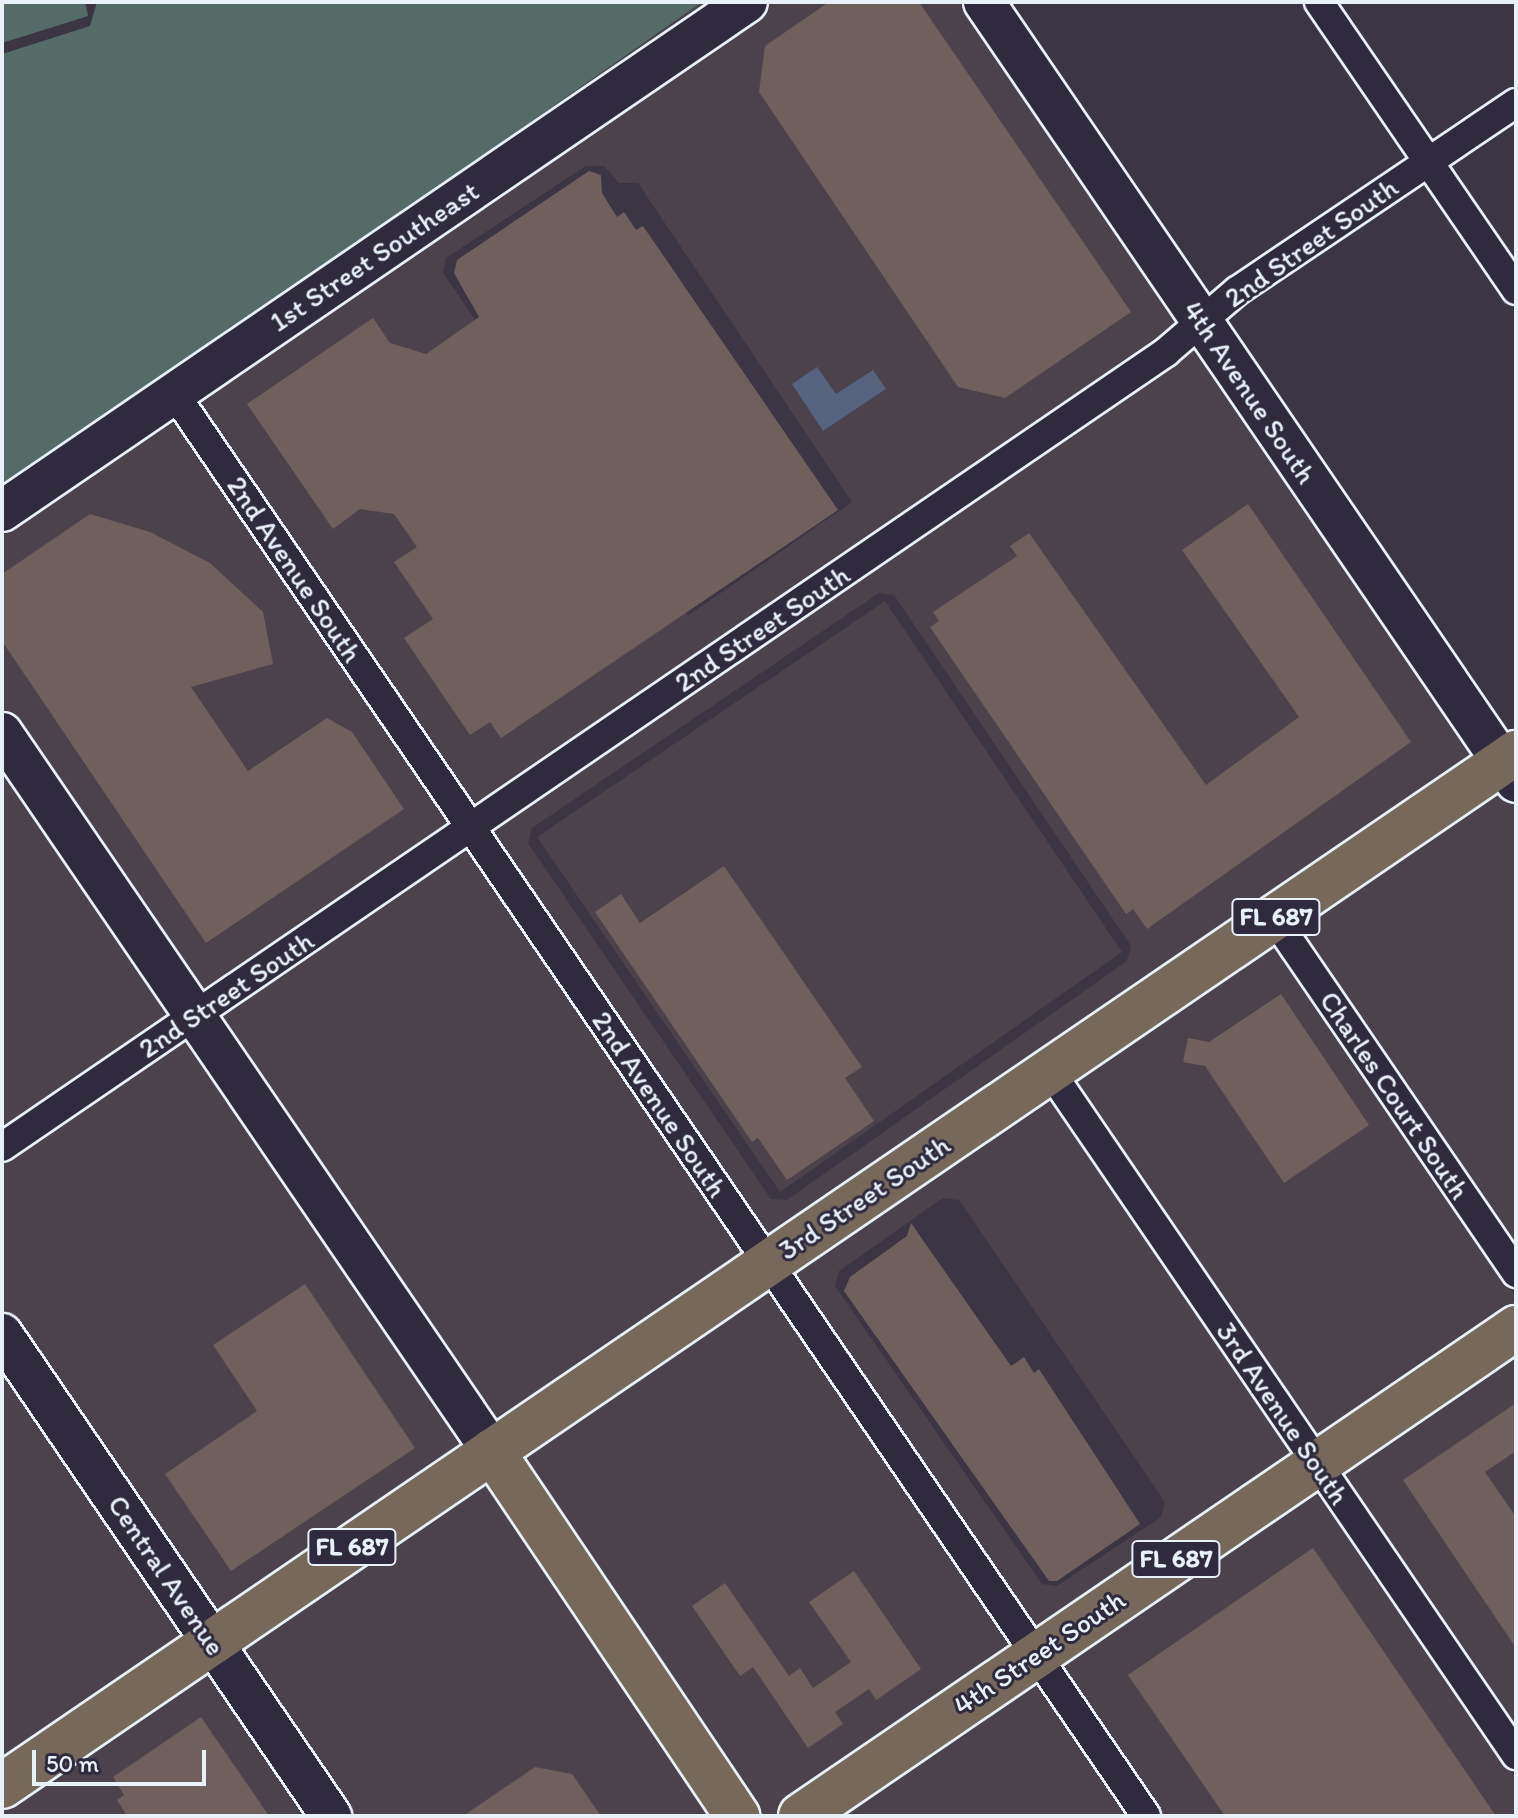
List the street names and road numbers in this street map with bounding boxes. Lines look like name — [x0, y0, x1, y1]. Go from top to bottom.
street label: 2nd Street South — [1218, 170, 1404, 314]
street label: 1st Street Southeast — [263, 174, 485, 338]
street label: 4th Avenue South — [1177, 295, 1323, 489]
street label: 2nd Avenue South — [221, 470, 369, 668]
street label: 2nd Street South — [669, 558, 855, 698]
road number: FL 687 — [1230, 895, 1322, 939]
street label: 2nd Street South — [133, 924, 319, 1064]
street label: Charles Court South — [1313, 985, 1477, 1205]
street label: 2nd Avenue South — [586, 1005, 734, 1203]
street label: 3rd Street South — [772, 1128, 956, 1266]
street label: 3rd Avenue South — [1210, 1316, 1356, 1510]
street label: Central Avenue — [102, 1489, 232, 1661]
road number: FL 687 — [306, 1525, 398, 1569]
road number: FL 687 — [1130, 1537, 1222, 1581]
street label: 4th Street South — [947, 1583, 1131, 1721]

